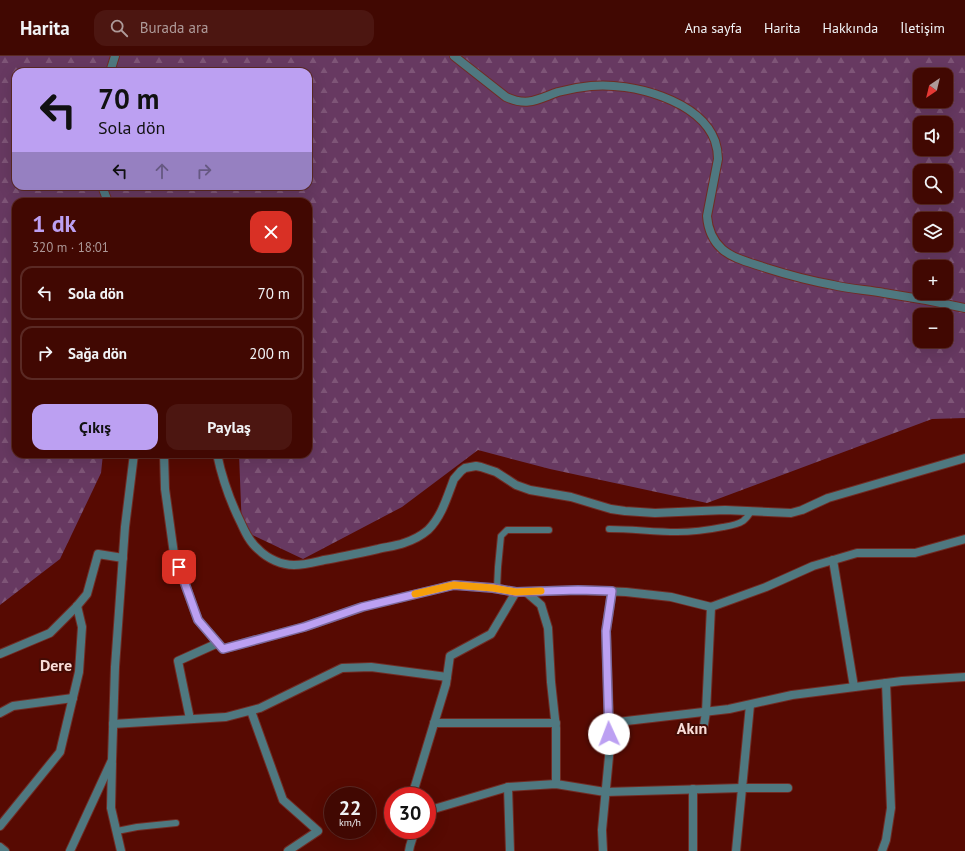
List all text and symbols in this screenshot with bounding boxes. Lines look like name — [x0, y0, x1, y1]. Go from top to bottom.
search box — [94, 10, 374, 46]
text: Harita — [20, 16, 70, 40]
icon: search — [108, 17, 130, 39]
text: Burada ara — [140, 18, 209, 37]
text: Ana sayfa — [685, 19, 742, 37]
text: Harita — [764, 19, 801, 37]
text: Hakkında — [823, 19, 878, 37]
text: İletişim — [900, 19, 945, 37]
north arrow — [913, 68, 953, 108]
map controls — [913, 68, 953, 348]
text: 70 m — [98, 80, 159, 117]
icon: left — [32, 84, 84, 136]
text: Sola dön — [98, 116, 165, 139]
button: sound — [913, 116, 953, 156]
icon: left — [109, 160, 131, 182]
icon: ahead — [151, 160, 173, 182]
icon: right — [193, 160, 215, 182]
button: search — [913, 164, 953, 204]
text: 1 dk — [32, 208, 76, 239]
button: close — [250, 211, 292, 253]
button: layers — [913, 212, 953, 252]
text: 320 m · 18:01 — [32, 239, 109, 256]
button: + — [913, 260, 953, 300]
icon: left — [34, 282, 56, 304]
text: Sola dön — [68, 284, 124, 303]
text: 70 m — [257, 284, 290, 303]
button: − — [913, 308, 953, 348]
icon: right — [34, 342, 56, 364]
text: Sağa dön — [68, 344, 127, 363]
text: 200 m — [249, 344, 290, 363]
button: Çıkış — [32, 404, 158, 450]
button: Paylaş — [166, 404, 292, 450]
pin — [162, 550, 196, 584]
icon: arrive — [168, 556, 190, 578]
district label: Dere — [40, 655, 72, 675]
position arrow — [588, 713, 630, 755]
district label: Akın — [677, 718, 707, 738]
speed limit sign: 30 — [384, 787, 436, 839]
text: 22 — [339, 795, 361, 821]
text: km/h — [339, 816, 361, 829]

